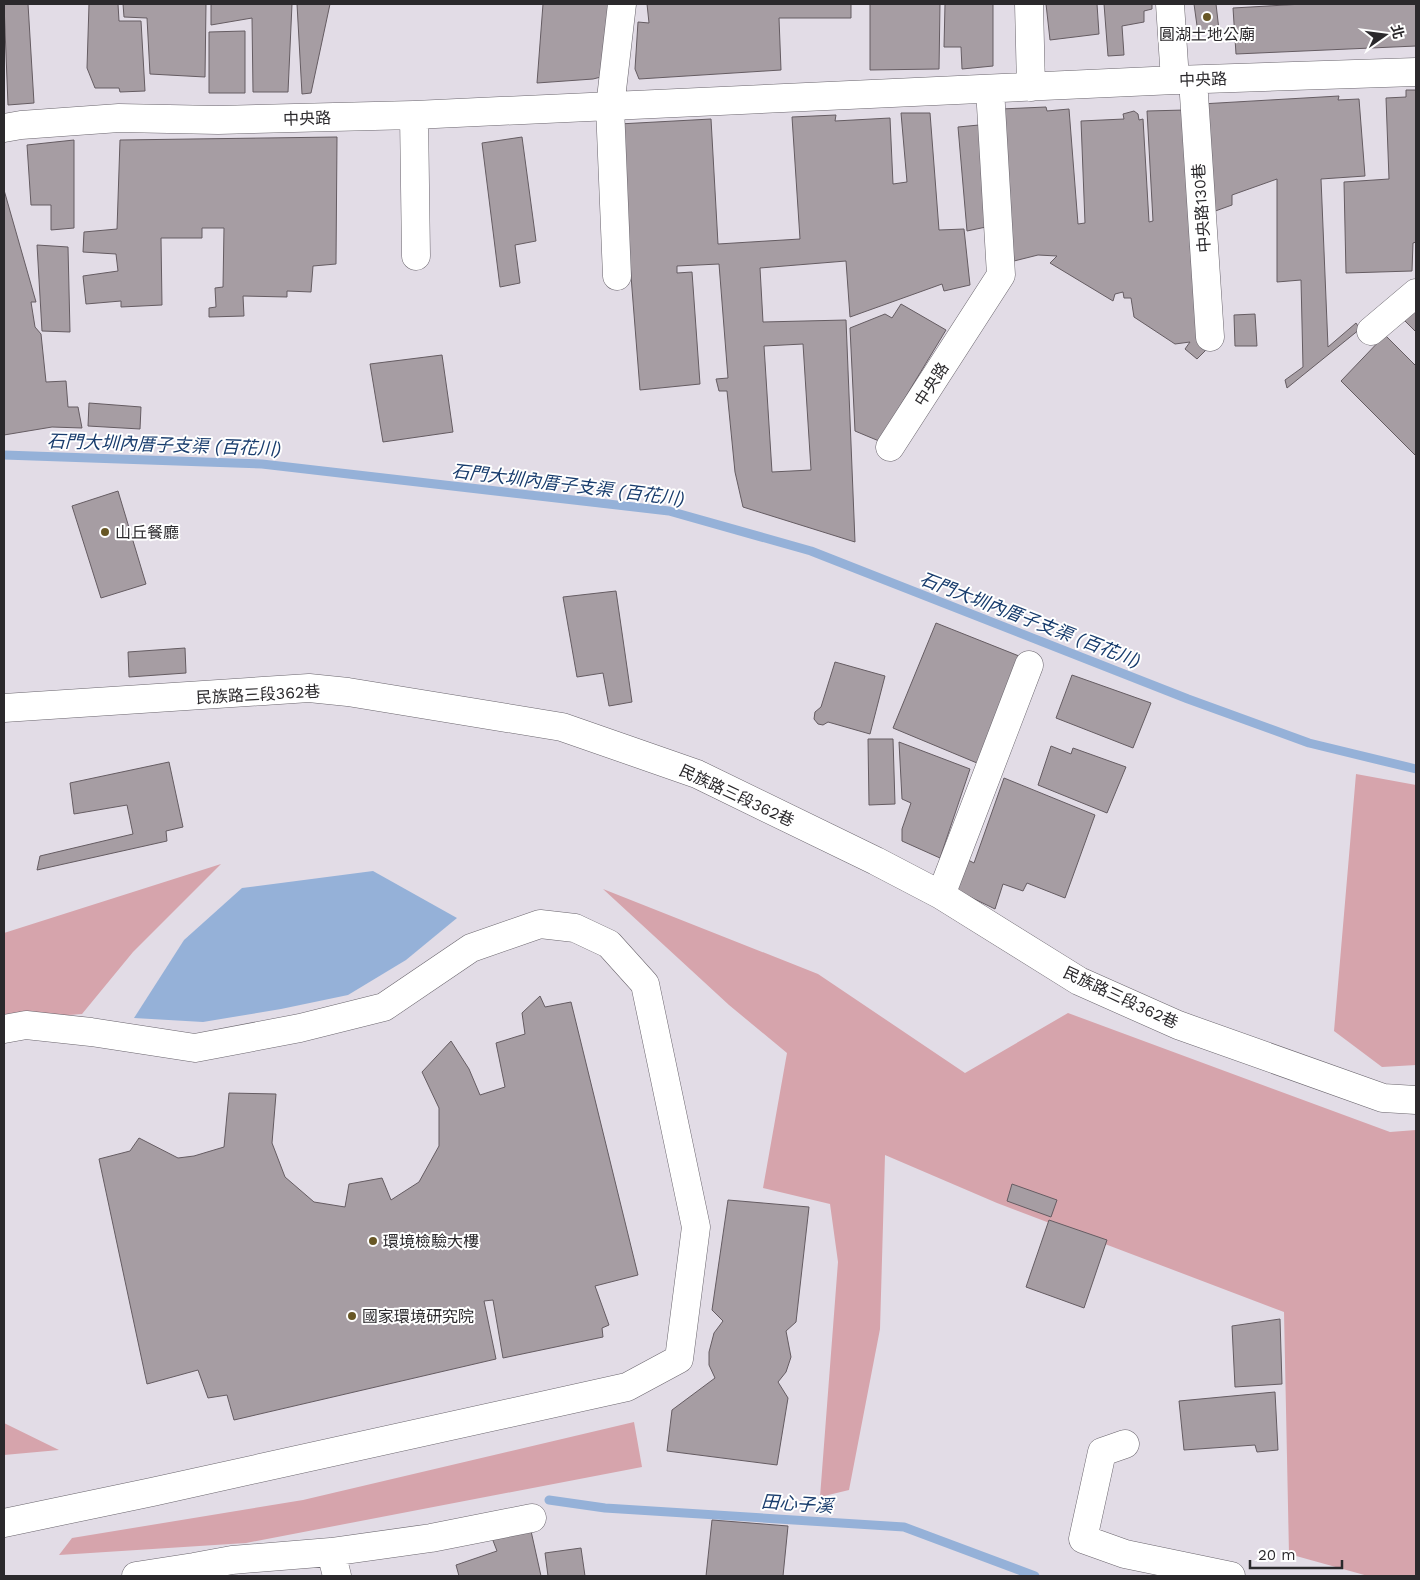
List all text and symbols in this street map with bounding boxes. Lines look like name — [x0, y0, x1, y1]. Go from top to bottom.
north arrow — [1360, 10, 1410, 60]
marker: 圓湖土地公廟 — [1201, 11, 1213, 23]
text: 北 — [1388, 23, 1407, 41]
place label: 圓湖土地公廟 — [1159, 25, 1255, 44]
street label: 中央路 — [1179, 69, 1227, 90]
street label: 中央路 — [283, 108, 331, 129]
street label: 中央路130巷 — [1189, 163, 1214, 253]
street label: 中央路 — [910, 359, 952, 410]
water label: 石門大圳內厝子支渠 (百花川) — [47, 430, 281, 459]
water label: 石門大圳內厝子支渠 (百花川) — [450, 460, 686, 509]
place label: 山丘餐廳 — [115, 523, 179, 542]
marker: 山丘餐廳 — [99, 526, 111, 538]
water label: 石門大圳內厝子支渠 (百花川) — [917, 568, 1143, 671]
street label: 民族路三段362巷 — [195, 682, 321, 707]
street label: 民族路三段362巷 — [676, 761, 797, 830]
street label: 民族路三段362巷 — [1060, 963, 1181, 1032]
place label: 環境檢驗大樓 — [383, 1232, 479, 1251]
marker: 環境檢驗大樓 — [367, 1235, 379, 1247]
place label: 國家環境研究院 — [362, 1307, 474, 1326]
marker: 國家環境研究院 — [346, 1310, 358, 1322]
water label: 田心子溪 — [760, 1491, 837, 1517]
scale bar — [1250, 1538, 1342, 1570]
text: 20 m — [1258, 1546, 1296, 1564]

